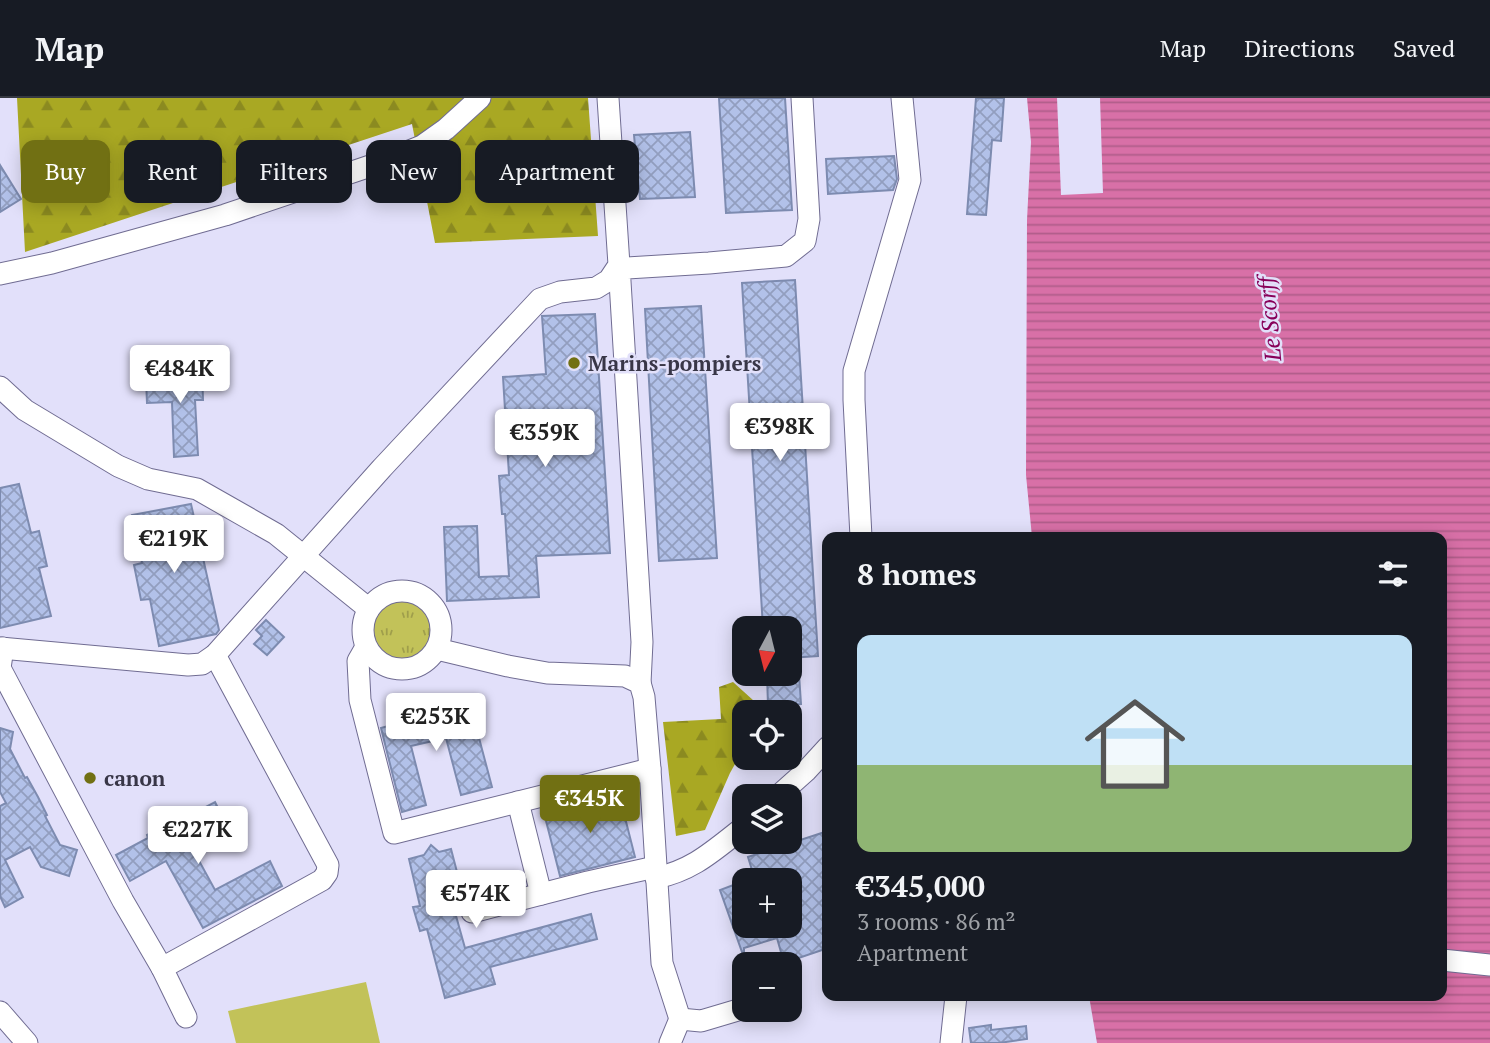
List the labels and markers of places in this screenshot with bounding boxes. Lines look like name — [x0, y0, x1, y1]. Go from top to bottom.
pin: €484K — [131, 345, 229, 405]
place label: Marins-pompiers — [588, 349, 761, 377]
marker: Marins-pompiers — [566, 355, 582, 371]
pin: €398K — [731, 404, 829, 463]
pin: €359K — [496, 410, 594, 469]
pin: €219K — [125, 516, 223, 575]
pin: €253K — [387, 694, 485, 753]
place label: canon — [104, 764, 166, 792]
marker: canon — [82, 770, 98, 786]
pin: €345K — [541, 776, 639, 835]
pin: €227K — [149, 806, 247, 866]
pin: €574K — [427, 870, 525, 930]

